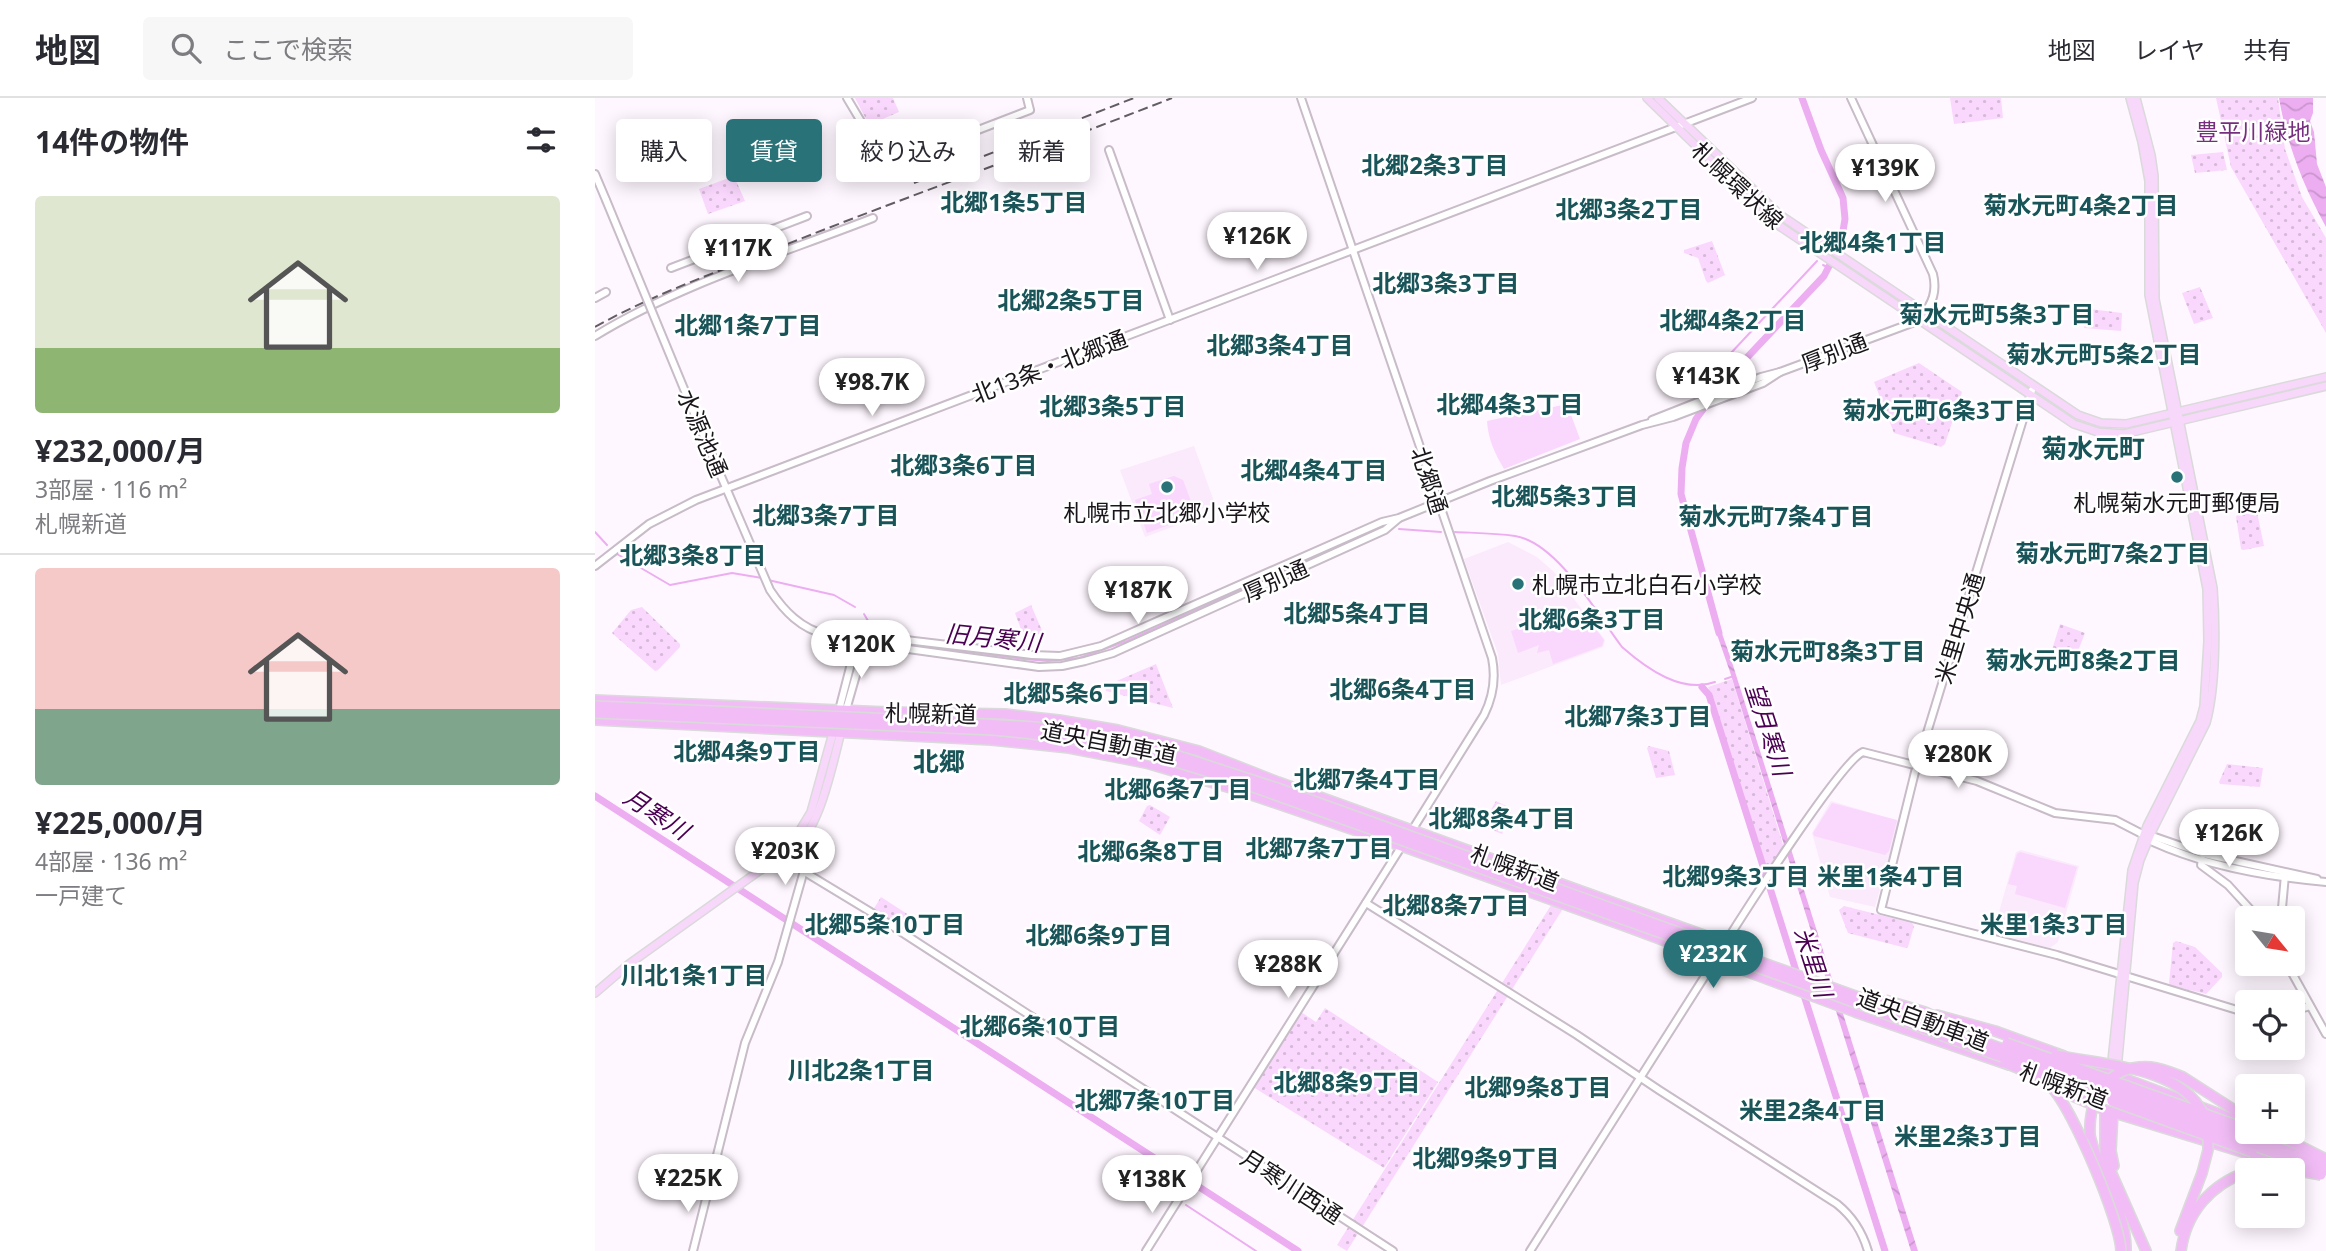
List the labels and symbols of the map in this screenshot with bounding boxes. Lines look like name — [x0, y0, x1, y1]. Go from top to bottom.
park label: 豊平川緑地 — [2196, 115, 2311, 147]
street label: 札幌環状線 — [1685, 134, 1791, 236]
pin: ¥139K — [1836, 144, 1934, 204]
district label: 北郷2条3丁目 — [1361, 148, 1509, 181]
district label: 北郷1条5丁目 — [940, 185, 1088, 218]
district label: 菊水元町4条2丁目 — [1983, 188, 2179, 221]
district label: 北郷3条2丁目 — [1555, 192, 1703, 225]
pin: ¥126K — [1208, 212, 1306, 272]
pin: ¥117K — [689, 225, 787, 284]
district label: 北郷4条1丁目 — [1799, 225, 1947, 258]
district label: 北郷3条3丁目 — [1372, 266, 1520, 299]
district label: 北郷2条5丁目 — [997, 283, 1145, 316]
district label: 菊水元町5条3丁目 — [1899, 297, 2095, 330]
district label: 北郷4条2丁目 — [1659, 303, 1807, 336]
district label: 北郷1条7丁目 — [674, 308, 822, 341]
street label: 北13条・北郷通 — [967, 322, 1131, 410]
street label: 厚別通 — [1796, 325, 1872, 379]
district label: 北郷3条4丁目 — [1206, 328, 1354, 361]
district label: 菊水元町5条2丁目 — [2006, 337, 2202, 370]
pin: ¥143K — [1657, 352, 1755, 412]
pin: ¥98.7K — [815, 358, 929, 418]
street label: 水源池通 — [670, 384, 736, 482]
district label: 北郷4条3丁目 — [1436, 387, 1584, 420]
district label: 北郷3条5丁目 — [1039, 389, 1187, 422]
district label: 菊水元町6条3丁目 — [1842, 393, 2038, 426]
district label: 菊水元町 — [2041, 430, 2145, 466]
street label: 北郷通 — [1404, 442, 1456, 518]
district label: 北郷3条6丁目 — [890, 448, 1038, 481]
district label: 北郷4条4丁目 — [1240, 453, 1388, 486]
marker: 札幌菊水元町郵便局 — [2169, 469, 2185, 485]
marker: 札幌市立北郷小学校 — [1159, 479, 1175, 495]
district label: 北郷5条3丁目 — [1491, 479, 1639, 512]
place label: 札幌菊水元町郵便局 — [2074, 486, 2281, 518]
place label: 札幌市立北郷小学校 — [1064, 496, 1271, 528]
district label: 北郷3条7丁目 — [752, 498, 900, 531]
district label: 菊水元町7条4丁目 — [1678, 499, 1874, 532]
district label: 菊水元町7条2丁目 — [2015, 536, 2211, 569]
district label: 北郷3条8丁目 — [619, 538, 767, 571]
street label: 厚別通 — [1237, 551, 1313, 609]
pin: ¥187K — [1089, 566, 1187, 626]
place label: 札幌市立北白石小学校 — [1532, 568, 1762, 600]
street label: 米里中央通 — [1927, 568, 1991, 688]
marker: 札幌市立北白石小学校 — [1510, 576, 1526, 592]
district label: 北郷5条4丁目 — [1283, 596, 1431, 629]
district label: 北郷6条3丁目 — [1518, 602, 1666, 635]
water label: 旧月寒川 — [944, 616, 1045, 659]
pin: ¥120K — [812, 620, 910, 680]
district label: 菊水元町8条3丁目 — [1730, 634, 1926, 667]
district label: 菊水元町8条2丁目 — [1985, 643, 2181, 676]
district label: 北郷6条4丁目 — [1329, 672, 1477, 705]
district label: 北郷5条6丁目 — [1003, 676, 1151, 709]
water label: 望月寒川 — [1738, 678, 1800, 783]
street label: 札幌新道 — [885, 696, 977, 730]
district label: 北郷7条3丁目 — [1564, 699, 1712, 732]
street label: 道央自動車道 — [1038, 713, 1180, 771]
pin: ¥280K — [1909, 730, 2007, 790]
district label: 北郷4条9丁目 — [673, 734, 821, 767]
district label: 北郷 — [913, 743, 965, 779]
district label: 北郷7条4丁目 — [1293, 762, 1441, 795]
district label: 北郷6条7丁目 — [1104, 772, 1252, 805]
water label: 月寒川 — [618, 780, 699, 848]
district label: 北郷8条4丁目 — [1428, 801, 1576, 834]
pin: ¥126K — [2180, 810, 2278, 869]
pin: ¥203K — [736, 828, 834, 887]
district label: 北郷7条7丁目 — [1245, 831, 1393, 864]
district label: 北郷6条8丁目 — [1077, 834, 1225, 867]
street label: 札幌新道 — [1466, 836, 1564, 898]
district label: 北郷9条3丁目 — [1662, 859, 1810, 892]
district label: 米里1条4丁目 — [1817, 859, 1965, 892]
district label: 北郷8条7丁目 — [1382, 888, 1530, 921]
north arrow — [2235, 906, 2305, 976]
district label: 北郷5条10丁目 — [804, 907, 966, 940]
district label: 米里1条3丁目 — [1980, 907, 2128, 940]
district label: 北郷6条9丁目 — [1025, 918, 1173, 951]
water label: 米里川 — [1787, 923, 1842, 1004]
pin: ¥232K — [1664, 930, 1762, 990]
pin: ¥288K — [1239, 940, 1337, 1000]
district label: 川北1条1丁目 — [620, 958, 768, 991]
street label: 道央自動車道 — [1853, 980, 1993, 1058]
district label: 北郷6条10丁目 — [959, 1009, 1121, 1042]
district label: 川北2条1丁目 — [787, 1053, 935, 1086]
street label: 札幌新道 — [2015, 1054, 2113, 1116]
district label: 北郷8条9丁目 — [1273, 1065, 1421, 1098]
district label: 北郷9条8丁目 — [1464, 1070, 1612, 1103]
district label: 北郷7条10丁目 — [1074, 1083, 1236, 1116]
district label: 米里2条4丁目 — [1739, 1093, 1887, 1126]
district label: 米里2条3丁目 — [1894, 1119, 2042, 1152]
street label: 月寒川西通 — [1235, 1141, 1349, 1231]
district label: 北郷9条9丁目 — [1412, 1141, 1560, 1174]
pin: ¥225K — [639, 1154, 737, 1214]
pin: ¥138K — [1103, 1156, 1201, 1215]

